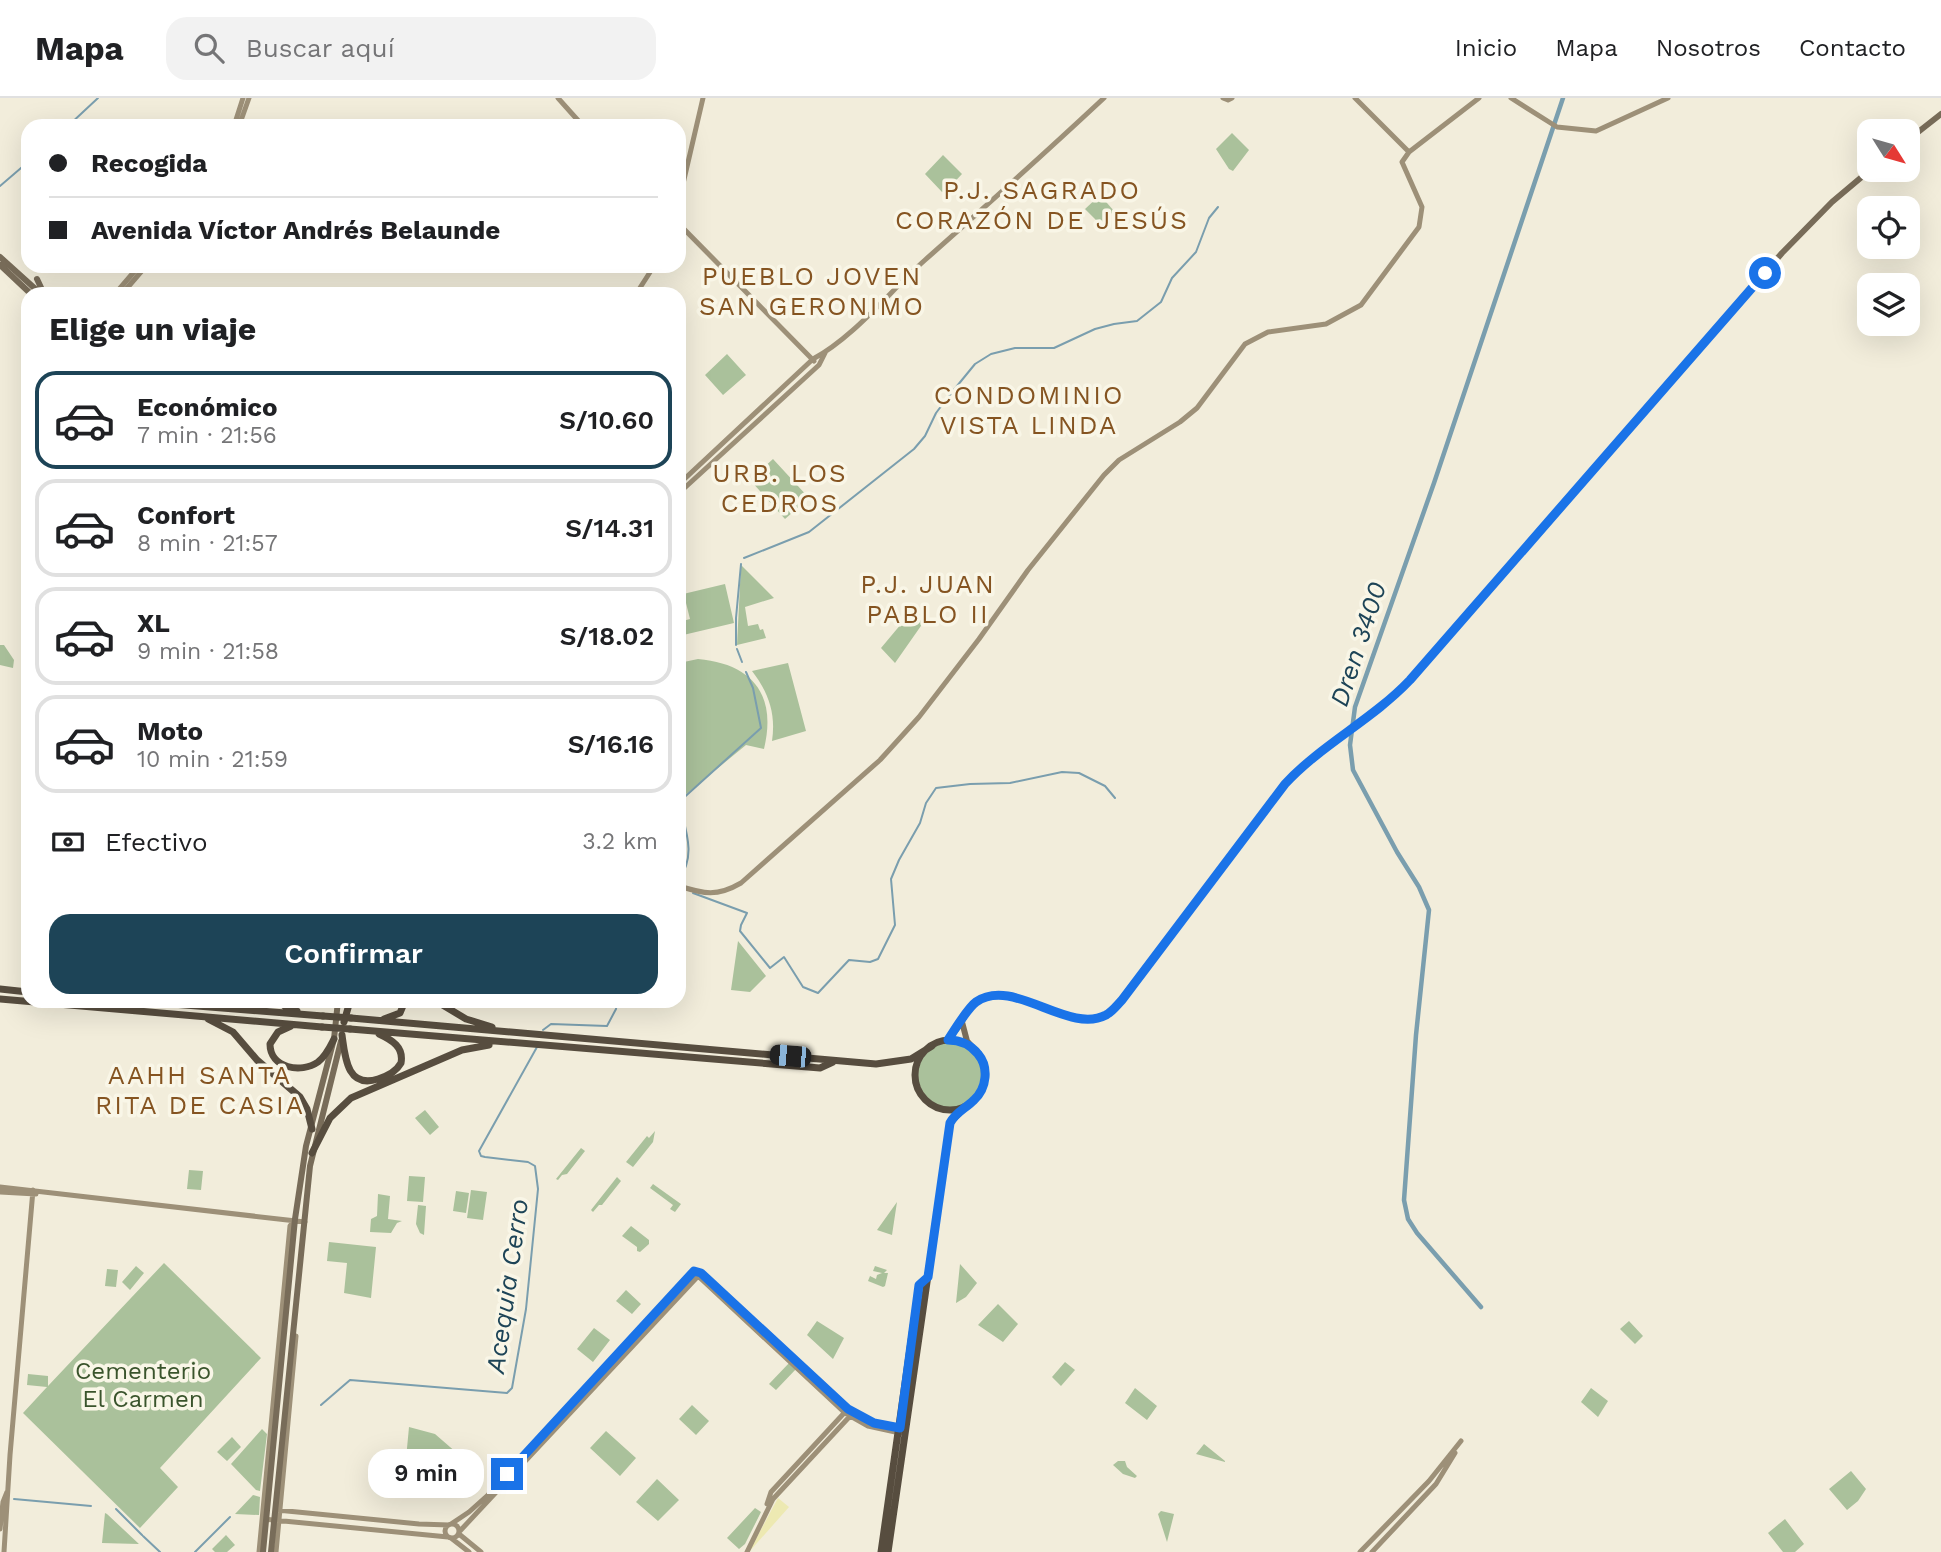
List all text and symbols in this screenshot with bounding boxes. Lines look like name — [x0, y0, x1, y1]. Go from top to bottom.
search box — [166, 17, 656, 80]
text: Mapa — [35, 29, 124, 68]
icon: search — [190, 29, 228, 67]
text: Buscar aquí — [246, 33, 395, 63]
text: Inicio — [1455, 34, 1517, 62]
text: Mapa — [1555, 34, 1618, 62]
text: Nosotros — [1656, 34, 1761, 62]
text: Contacto — [1799, 34, 1906, 62]
north arrow — [1857, 119, 1920, 182]
map controls — [1857, 119, 1920, 336]
text: Recogida — [91, 148, 207, 178]
district label: P.J. SAGRADO CORAZÓN DE JESÚS — [895, 175, 1189, 235]
button: locate — [1857, 196, 1920, 259]
text: Avenida Víctor Andrés Belaunde — [91, 215, 500, 245]
route start — [1749, 257, 1781, 289]
district label: PUEBLO JOVEN SAN GERONIMO — [699, 261, 925, 321]
button: layers — [1857, 273, 1920, 336]
text: Elige un viaje — [49, 310, 256, 348]
district label: CONDOMINIO VISTA LINDA — [934, 380, 1124, 440]
icon: car — [53, 389, 116, 452]
text: Económico — [137, 392, 278, 422]
text: S/10.60 — [559, 405, 654, 435]
text: 7 min · 21:56 — [137, 422, 277, 449]
district label: URB. LOS CEDROS — [712, 458, 848, 518]
icon: car — [53, 497, 116, 560]
text: Confort — [137, 500, 235, 530]
text: S/14.31 — [565, 513, 654, 543]
text: 8 min · 21:57 — [137, 530, 278, 557]
district label: P.J. JUAN PABLO II — [860, 569, 996, 629]
water label: Dren 3400 — [1324, 578, 1392, 710]
icon: car — [53, 605, 116, 668]
text: XL — [137, 608, 170, 638]
text: S/18.02 — [560, 621, 654, 651]
text: 9 min · 21:58 — [137, 638, 279, 665]
icon: car — [53, 713, 116, 776]
text: Moto — [137, 716, 203, 746]
text: S/16.16 — [568, 729, 654, 759]
text: 10 min · 21:59 — [137, 746, 288, 773]
icon: cash — [49, 823, 87, 861]
text: Efectivo — [105, 827, 208, 857]
text: 3.2 km — [582, 828, 658, 855]
button: Confirmar — [49, 914, 658, 994]
car — [769, 1044, 812, 1068]
district label: AAHH SANTA RITA DE CASIA — [95, 1060, 305, 1120]
water label: Acequia Cerro — [480, 1197, 534, 1376]
park label: Cementerio El Carmen — [75, 1357, 211, 1413]
callout: 9 min — [367, 1450, 482, 1498]
route end — [491, 1458, 523, 1490]
text: 9 min — [394, 1460, 458, 1487]

